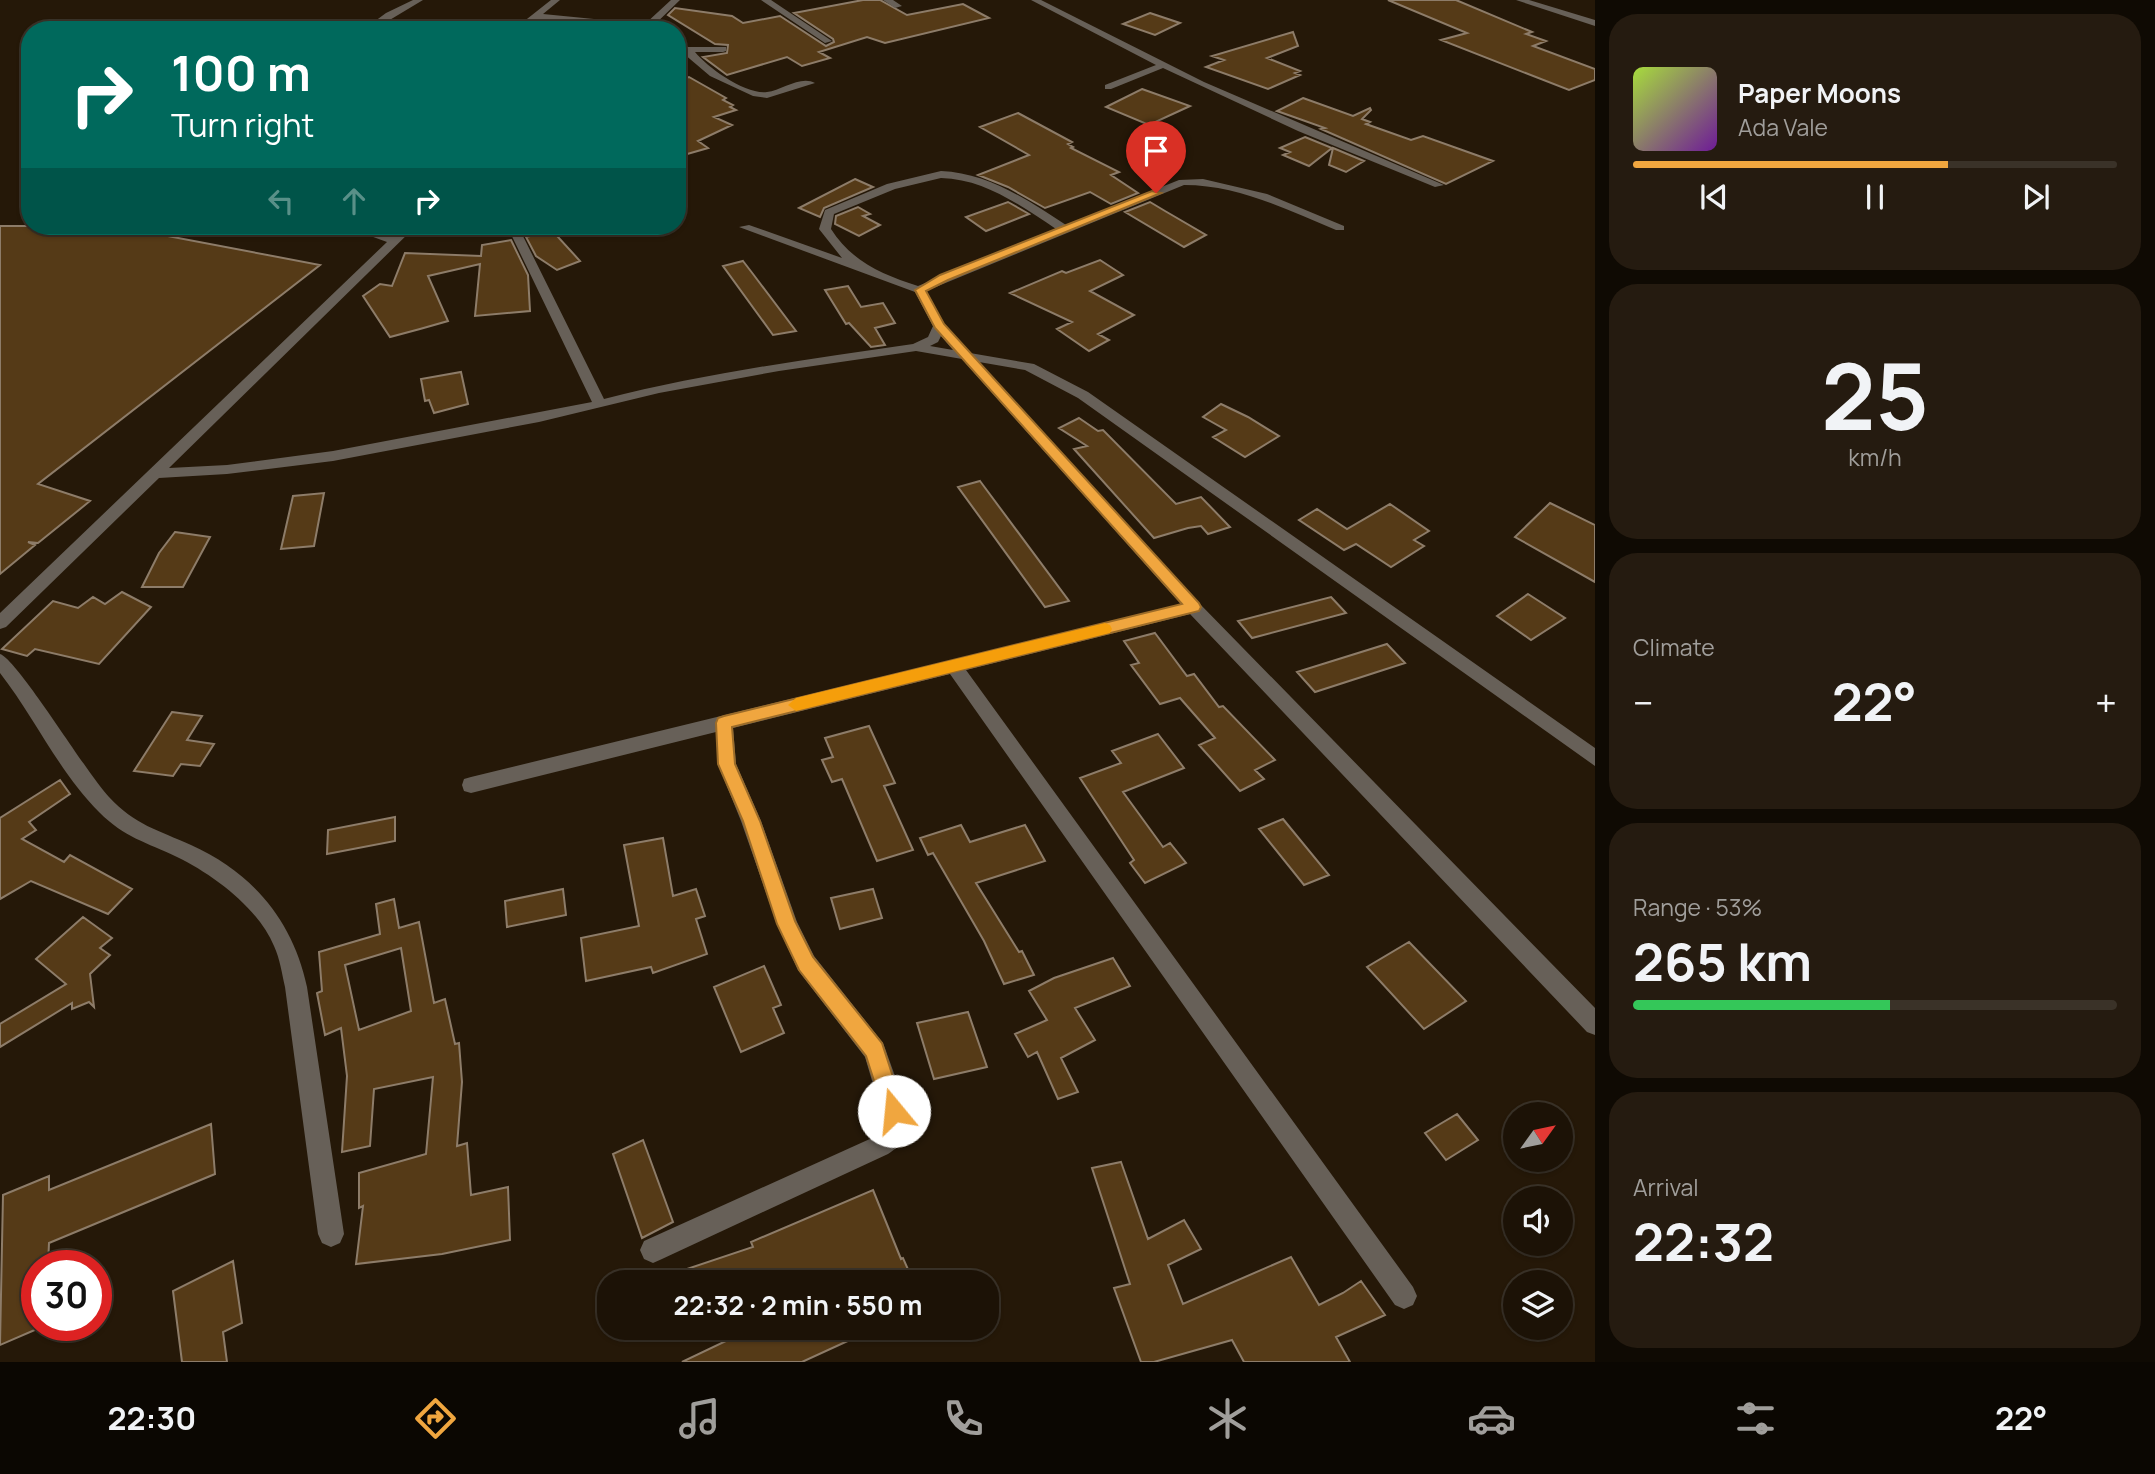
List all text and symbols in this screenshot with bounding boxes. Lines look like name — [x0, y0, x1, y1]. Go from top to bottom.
text: 100 m — [171, 39, 311, 106]
icon: right — [56, 49, 147, 140]
text: Paper Moons — [1738, 75, 1901, 111]
text: Turn right — [171, 103, 314, 147]
text: Ada Vale — [1738, 111, 1828, 143]
pin — [1126, 121, 1186, 193]
icon: arrive — [1137, 132, 1175, 170]
icon: previous — [1695, 178, 1733, 216]
icon: pause — [1856, 178, 1894, 216]
icon: next — [2017, 178, 2055, 216]
icon: left — [262, 182, 300, 220]
icon: ahead — [335, 182, 373, 220]
icon: right — [408, 182, 446, 220]
text: 25 — [1821, 333, 1929, 457]
text: km/h — [1848, 441, 1902, 473]
text: Climate — [1633, 631, 1715, 663]
text: 22° — [1832, 666, 1917, 737]
text: − — [1633, 676, 1654, 728]
text: + — [2095, 676, 2117, 728]
text: Range · 53% — [1633, 891, 1762, 923]
text: 265 km — [1633, 926, 1812, 997]
position arrow — [857, 1074, 931, 1148]
north arrow — [1503, 1102, 1573, 1172]
map controls — [1503, 1102, 1573, 1340]
text: Arrival — [1633, 1171, 1699, 1203]
button: sound — [1503, 1186, 1573, 1256]
text: 22:32 — [1633, 1206, 1774, 1277]
speed limit sign: 30 — [21, 1250, 112, 1341]
button: layers — [1503, 1270, 1573, 1340]
text: 22:32 · 2 min · 550 m — [674, 1287, 922, 1323]
icon: directions — [411, 1394, 460, 1443]
icon: music — [675, 1394, 724, 1443]
icon: phone — [939, 1394, 988, 1443]
icon: climate — [1203, 1394, 1252, 1443]
icon: car — [1467, 1394, 1516, 1443]
icon: filters — [1731, 1394, 1780, 1443]
text: 22:30 — [107, 1396, 196, 1440]
text: 22° — [1995, 1396, 2047, 1440]

